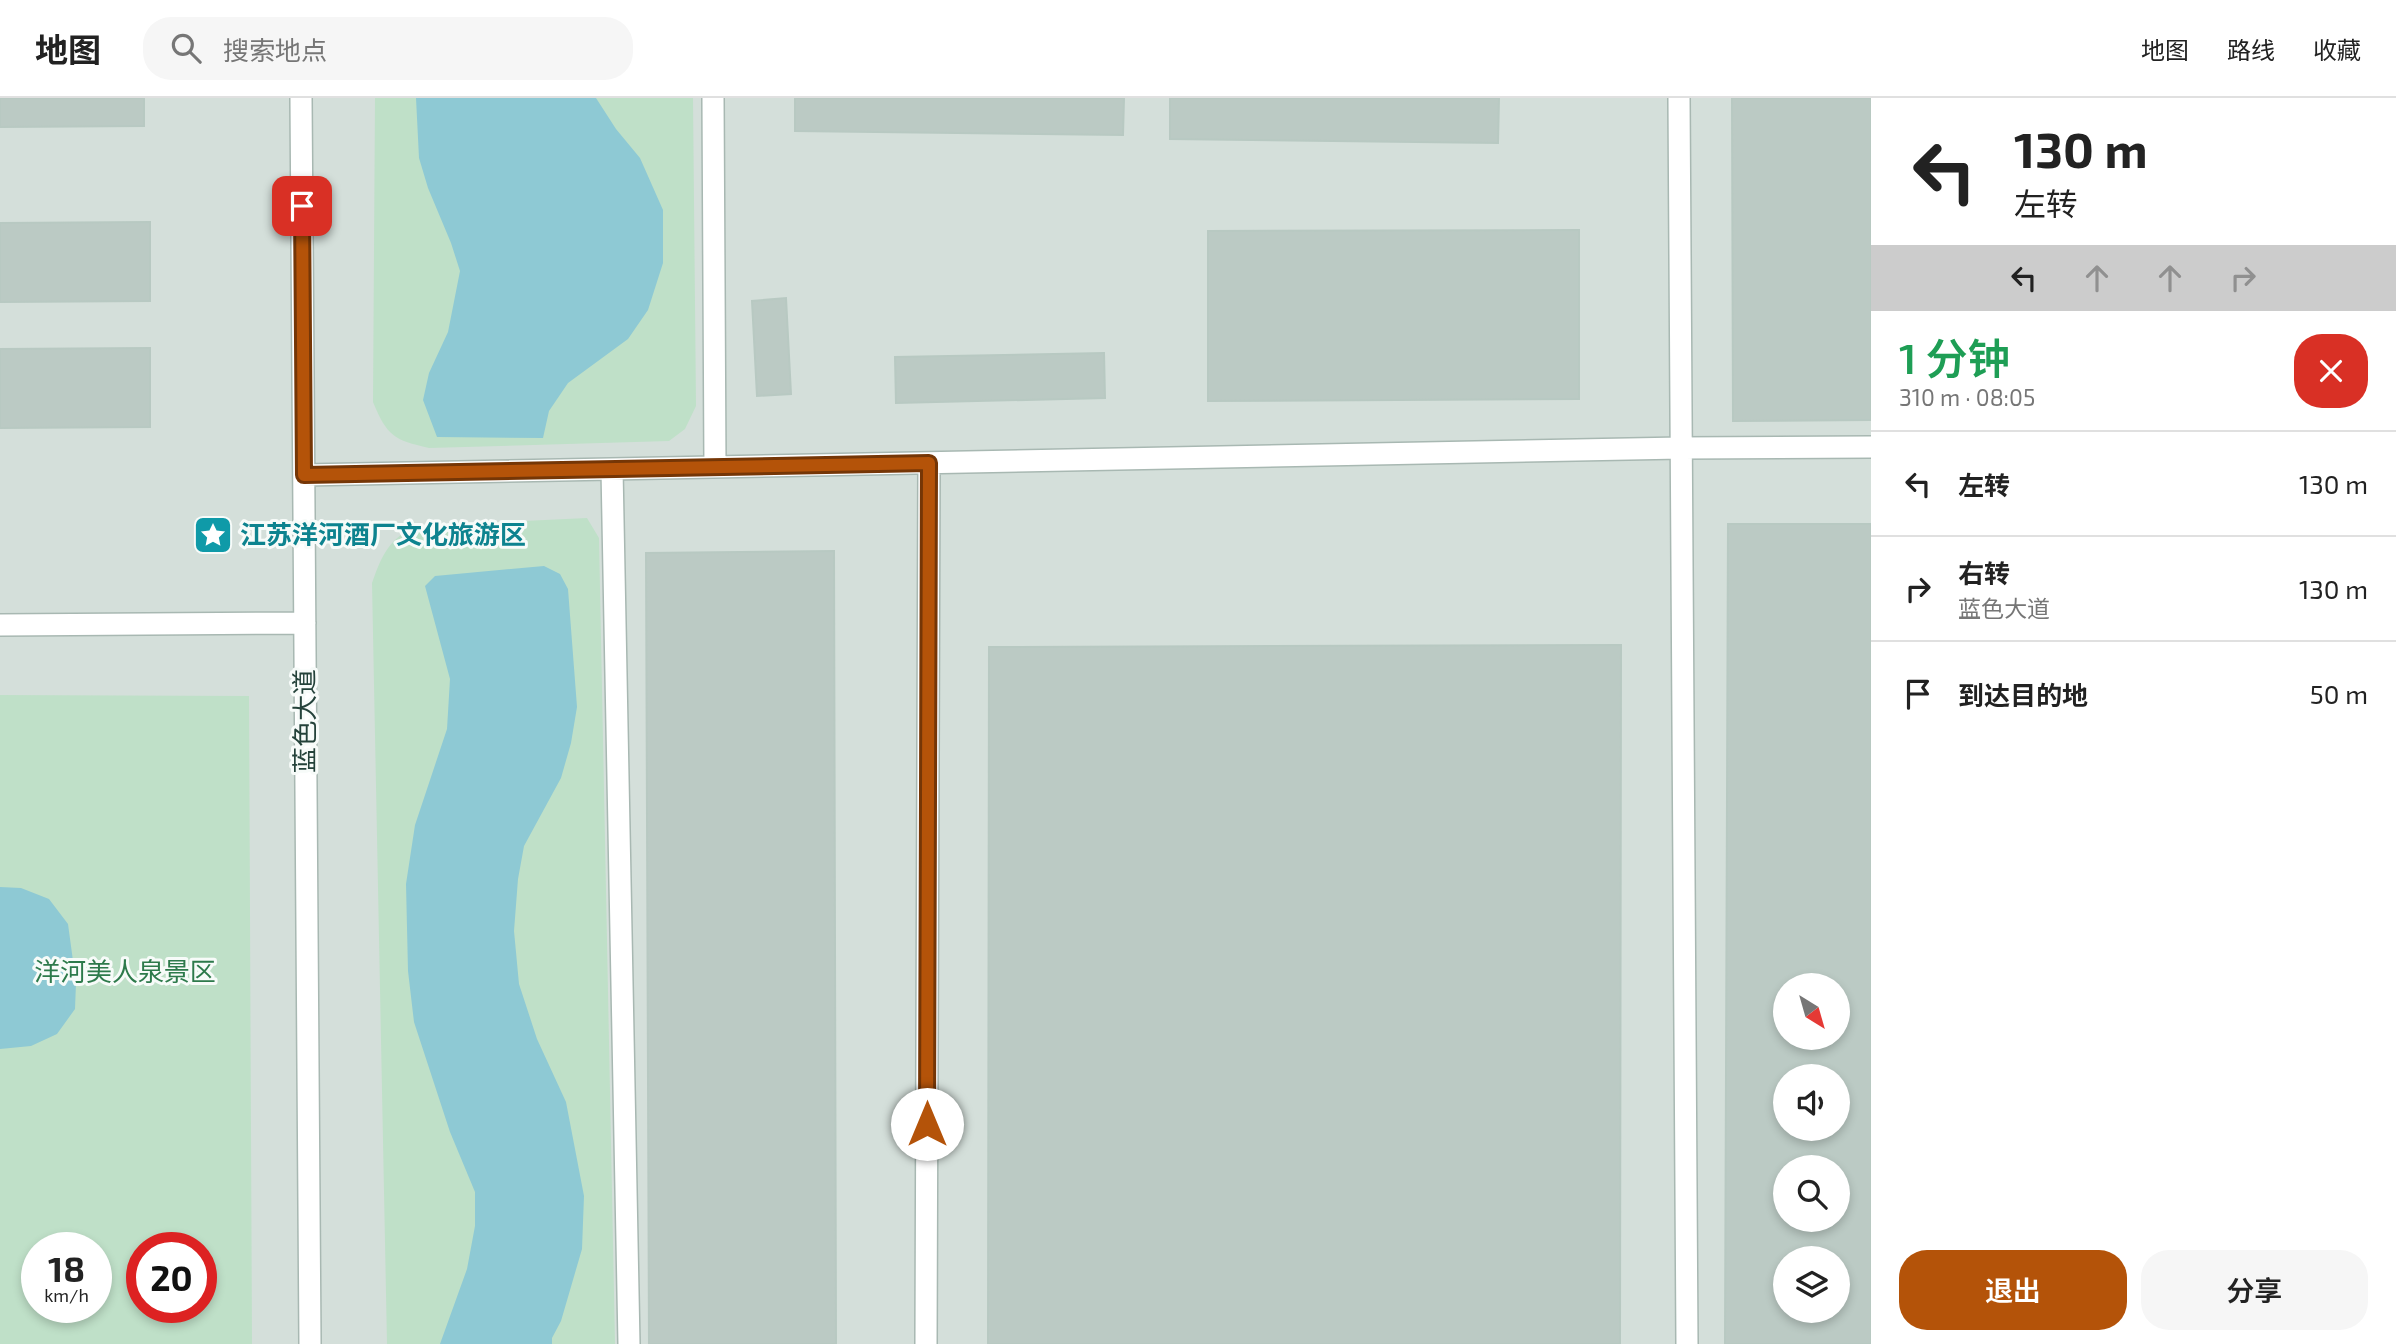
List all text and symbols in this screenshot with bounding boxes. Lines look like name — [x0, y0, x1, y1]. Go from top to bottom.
search box — [143, 17, 633, 80]
text: 地图 — [35, 29, 101, 69]
icon: search — [167, 29, 205, 67]
text: 搜索地点 — [223, 34, 327, 65]
text: 地图 — [2141, 35, 2189, 64]
text: 路线 — [2227, 35, 2275, 64]
text: 收藏 — [2313, 35, 2361, 64]
text: 130 m — [2014, 119, 2148, 178]
icon: left — [1899, 126, 1990, 217]
pin — [272, 176, 332, 236]
text: 左转 — [2014, 184, 2078, 222]
icon: arrive — [283, 187, 321, 225]
icon: left — [2005, 259, 2043, 297]
icon: ahead — [2078, 259, 2116, 297]
icon: ahead — [2151, 259, 2189, 297]
icon: right — [2224, 259, 2262, 297]
text: 1 分钟 — [1899, 332, 2010, 382]
button: close — [2294, 334, 2368, 408]
text: 310 m · 08:05 — [1899, 383, 2035, 411]
icon: left — [1899, 465, 1937, 503]
text: 130 m — [2299, 468, 2368, 499]
text: 左转 — [1958, 469, 2010, 500]
place icon: 江苏洋河酒厂文化旅游区 — [192, 514, 234, 556]
place label: 江苏洋河酒厂文化旅游区 — [240, 518, 526, 549]
text: 右转 — [1958, 557, 2010, 588]
icon: right — [1899, 570, 1937, 608]
text: 130 m — [2299, 573, 2368, 604]
text: 蓝色大道 — [1958, 594, 2050, 622]
street label: 蓝色大道 — [288, 669, 319, 773]
icon: arrive — [1899, 675, 1937, 713]
text: 50 m — [2310, 678, 2368, 709]
text: 到达目的地 — [1958, 679, 2088, 710]
park label: 洋河美人泉景区 — [34, 955, 216, 986]
north arrow — [1773, 973, 1850, 1050]
map controls — [1773, 973, 1850, 1323]
button: sound — [1773, 1064, 1850, 1141]
position arrow — [890, 1087, 964, 1161]
button: search — [1773, 1155, 1850, 1232]
speed limit sign: 20 — [126, 1232, 217, 1323]
button: layers — [1773, 1246, 1850, 1323]
text: 18 — [48, 1247, 85, 1289]
button: 退出 — [1899, 1250, 2127, 1330]
button: 分享 — [2141, 1250, 2368, 1330]
text: km/h — [44, 1284, 89, 1306]

